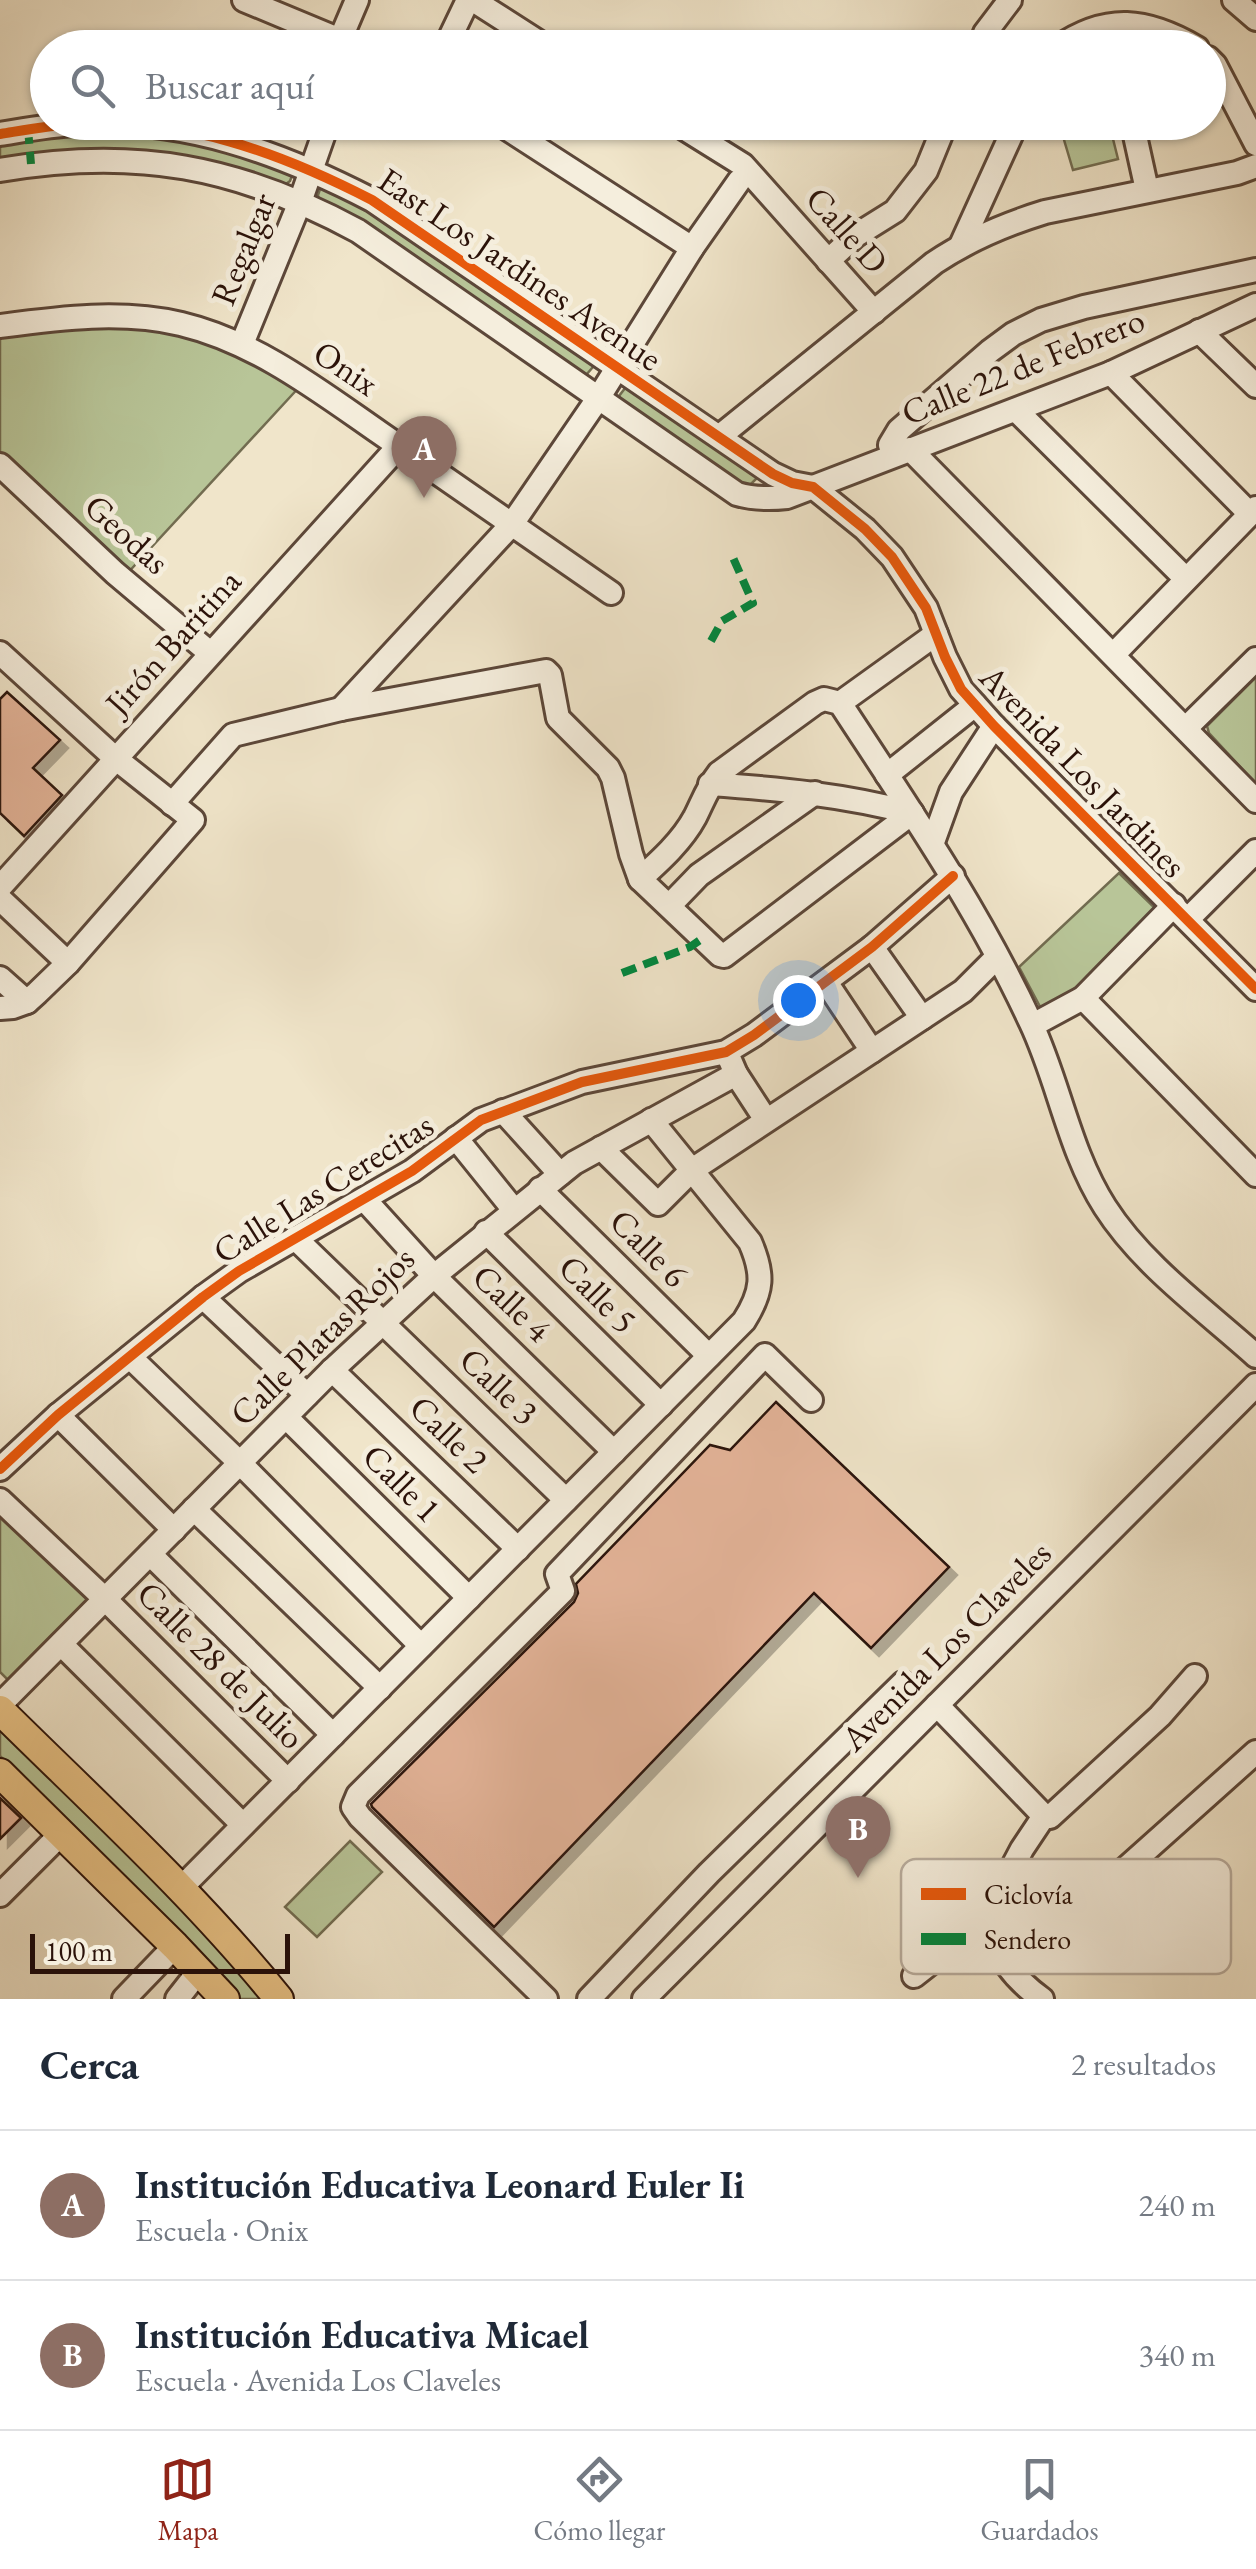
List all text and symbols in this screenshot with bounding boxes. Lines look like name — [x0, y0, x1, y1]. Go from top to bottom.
search box — [30, 30, 1226, 140]
icon: search — [65, 58, 120, 113]
text: Buscar aquí — [145, 61, 314, 110]
street label: East Los Jardines Avenue — [370, 157, 671, 380]
street label: Calle D — [796, 176, 898, 283]
street label: Regalgar — [200, 186, 285, 312]
street label: Calle 22 de Febrero — [895, 296, 1151, 435]
street label: Onix — [305, 330, 387, 405]
pin: A — [392, 416, 456, 498]
street label: Geodas — [75, 484, 179, 584]
street label: Jirón Baritina — [93, 559, 250, 726]
street label: Avenida Los Jardines — [970, 654, 1196, 887]
your location — [773, 975, 824, 1026]
street label: Calle Las Cerecitas — [204, 1102, 441, 1273]
street label: Calle 6 — [601, 1199, 698, 1296]
street label: Calle Platas Rojos — [220, 1236, 424, 1435]
street label: Calle 5 — [550, 1245, 647, 1342]
street label: Calle 4 — [463, 1254, 562, 1351]
street label: Calle 3 — [450, 1337, 548, 1434]
street label: Calle 2 — [400, 1385, 499, 1482]
street label: Calle 1 — [354, 1434, 451, 1531]
street label: Avenida Los Claveles — [830, 1531, 1060, 1761]
street label: Calle 28 de Julio — [128, 1571, 315, 1758]
pin: B — [826, 1796, 890, 1878]
legend — [901, 1859, 1231, 1974]
text: Ciclovía — [984, 1876, 1073, 1912]
text: Sendero — [984, 1921, 1071, 1957]
scale bar — [30, 1929, 290, 1973]
text: 100 m — [45, 1933, 113, 1969]
text: Cerca — [40, 2037, 139, 2092]
text: 2 resultados — [1071, 2043, 1216, 2085]
text: Institución Educativa Leonard Euler Ii — [135, 2160, 745, 2209]
text: A — [61, 2184, 84, 2226]
text: 240 m — [1139, 2184, 1216, 2226]
text: Escuela · Onix — [135, 2209, 308, 2251]
text: Institución Educativa Micael — [135, 2310, 589, 2359]
text: B — [62, 2334, 83, 2376]
text: 340 m — [1139, 2334, 1216, 2376]
text: Escuela · Avenida Los Claveles — [135, 2359, 501, 2401]
tab: Mapa — [157, 2452, 218, 2548]
tab: Cómo llegar — [533, 2452, 665, 2548]
tab: Guardados — [980, 2452, 1099, 2548]

